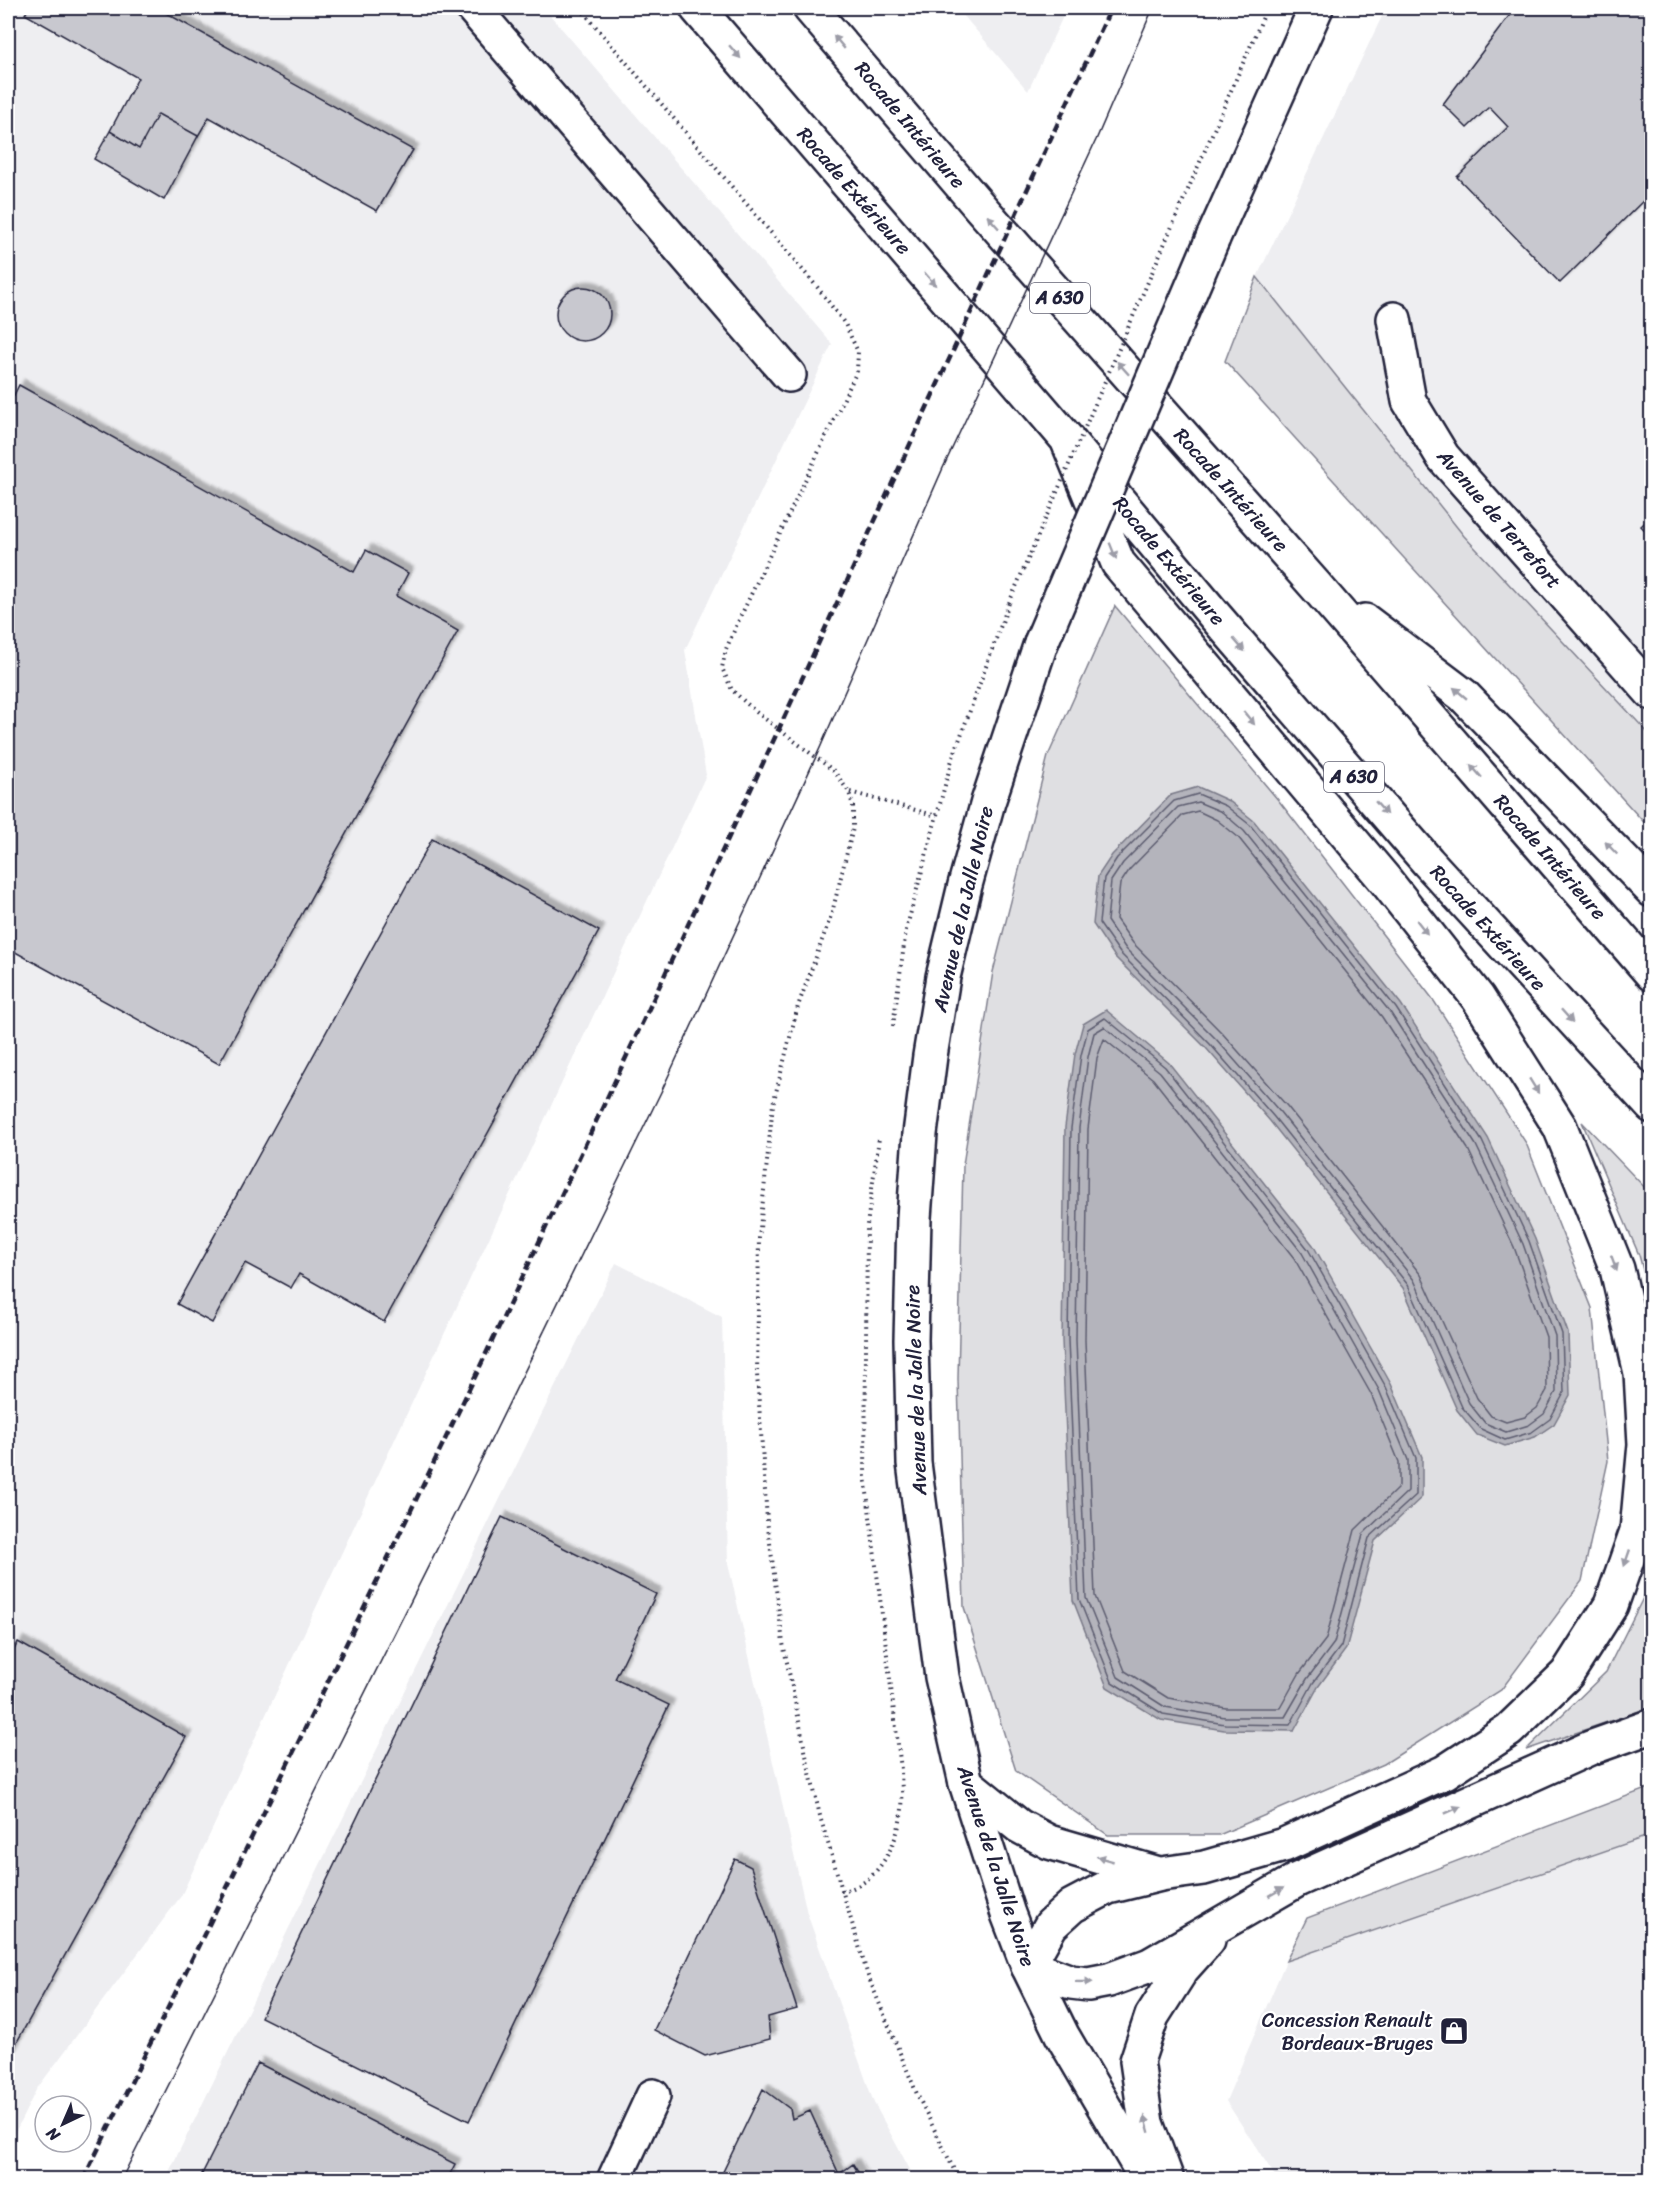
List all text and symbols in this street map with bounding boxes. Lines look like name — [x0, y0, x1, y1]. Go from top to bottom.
one-way arrow — [833, 35, 846, 50]
one-way arrow — [728, 44, 741, 59]
street label: Rocade Intérieure — [846, 53, 974, 197]
street label: Rocade Extérieure — [788, 119, 920, 263]
one-way arrow — [987, 214, 1000, 230]
one-way arrow — [924, 271, 937, 287]
road number: A 630 — [1030, 283, 1090, 313]
one-way arrow — [1117, 361, 1130, 376]
street label: Rocade Intérieure — [1165, 419, 1297, 561]
street label: Avenue de Terrefort — [1427, 440, 1570, 597]
street label: Rocade Extérieure — [1104, 488, 1234, 634]
one-way arrow — [1109, 542, 1118, 560]
one-way arrow — [1233, 637, 1246, 653]
one-way arrow — [1452, 687, 1468, 700]
one-way arrow — [1242, 710, 1255, 725]
road number: A 630 — [1324, 762, 1384, 792]
one-way arrow — [1470, 764, 1483, 779]
street label: Rocade Intérieure — [1485, 786, 1615, 928]
one-way arrow — [1374, 800, 1387, 815]
street label: Avenue de la Jalle Noire — [922, 802, 1004, 1016]
one-way arrow — [1604, 840, 1618, 855]
street label: Rocade Extérieure — [1421, 856, 1555, 1000]
one-way arrow — [1416, 919, 1429, 935]
one-way arrow — [1560, 1008, 1574, 1023]
one-way arrow — [1529, 1078, 1540, 1094]
one-way arrow — [1610, 1254, 1620, 1272]
street label: Avenue de la Jalle Noire — [895, 1284, 937, 1497]
one-way arrow — [1622, 1549, 1632, 1567]
street label: Avenue de la Jalle Noire — [947, 1760, 1045, 1972]
one-way arrow — [1444, 1805, 1461, 1814]
one-way arrow — [1096, 1854, 1114, 1863]
one-way arrow — [1268, 1887, 1285, 1897]
one-way arrow — [1074, 1978, 1093, 1987]
place label: Concession Renault Bordeaux-Bruges — [1262, 2003, 1434, 2061]
shop icon: Concession Renault Bordeaux-Bruges — [1438, 2015, 1470, 2047]
north arrow — [33, 2094, 93, 2154]
one-way arrow — [1142, 2115, 1152, 2134]
text: N — [38, 2120, 68, 2149]

